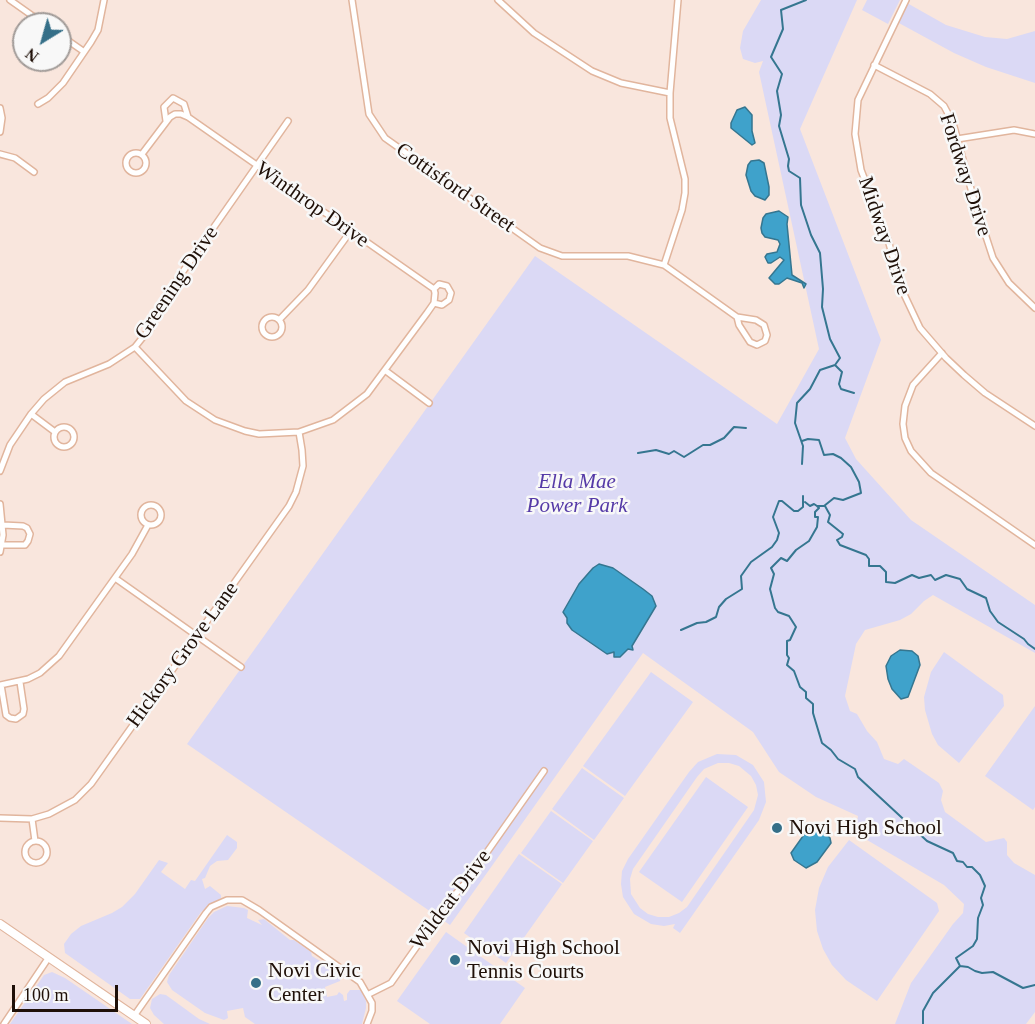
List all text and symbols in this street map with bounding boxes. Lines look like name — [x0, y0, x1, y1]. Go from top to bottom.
north arrow — [12, 12, 72, 72]
text: N — [22, 45, 42, 65]
street label: Fordway Drive — [933, 110, 997, 240]
street label: Cottisford Street — [391, 138, 519, 238]
street label: Winthrop Drive — [250, 157, 374, 253]
street label: Midway Drive — [852, 174, 916, 298]
street label: Greening Drive — [130, 222, 224, 344]
park label: Ella Mae Power Park — [527, 469, 627, 519]
street label: Hickory Grove Lane — [122, 577, 244, 733]
place label: Novi High School — [789, 815, 942, 841]
marker: Novi High School — [770, 821, 784, 835]
street label: Wildcat Drive — [405, 845, 497, 955]
place label: Novi High School Tennis Courts — [467, 935, 620, 985]
marker: Novi High School Tennis Courts — [448, 953, 462, 967]
place label: Novi Civic Center — [268, 958, 361, 1008]
scale bar — [15, 973, 122, 1011]
marker: Novi Civic Center — [249, 976, 263, 990]
text: 100 m — [23, 985, 69, 1005]

